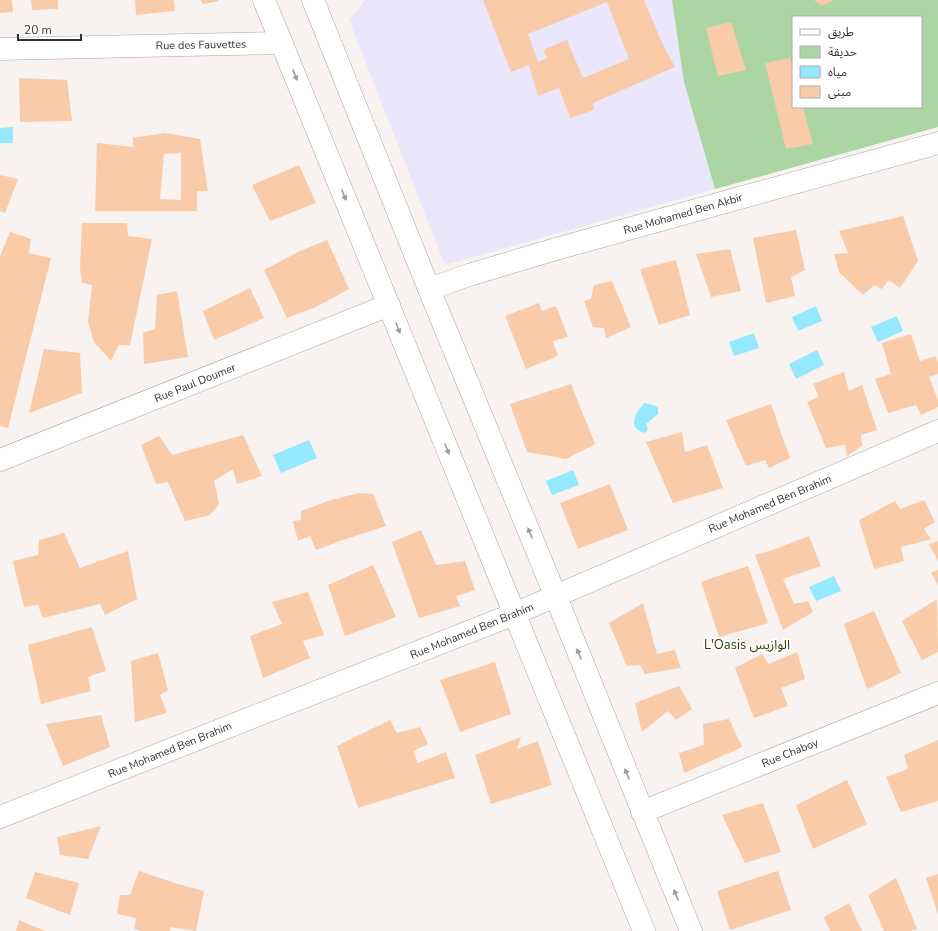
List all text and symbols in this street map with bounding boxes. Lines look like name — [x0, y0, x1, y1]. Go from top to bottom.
scale bar — [18, 16, 81, 42]
legend — [792, 16, 922, 108]
text: 20 m — [24, 22, 52, 38]
text: طريق — [828, 24, 854, 40]
street label: Rue des Fauvettes — [156, 37, 246, 53]
text: حديقة — [828, 44, 857, 60]
text: مياه — [828, 64, 847, 80]
one-way arrow — [292, 69, 298, 81]
text: مبنى — [828, 84, 851, 100]
one-way arrow — [341, 190, 347, 201]
street label: Rue Mohamed Ben Akbir — [622, 190, 744, 238]
one-way arrow — [396, 323, 402, 335]
street label: Rue Paul Doumer — [152, 360, 238, 406]
one-way arrow — [444, 443, 450, 454]
street label: Rue Mohamed Ben Brahim — [706, 471, 834, 537]
one-way arrow — [527, 528, 533, 539]
street label: Rue Mohamed Ben Brahim — [408, 599, 536, 663]
district label: L'Oasis الوازيس — [704, 636, 790, 654]
one-way arrow — [575, 647, 581, 659]
street label: Rue Mohamed Ben Brahim — [106, 718, 234, 782]
street label: Rue Chaboy — [759, 735, 821, 771]
one-way arrow — [624, 769, 630, 780]
one-way arrow — [672, 888, 678, 900]

